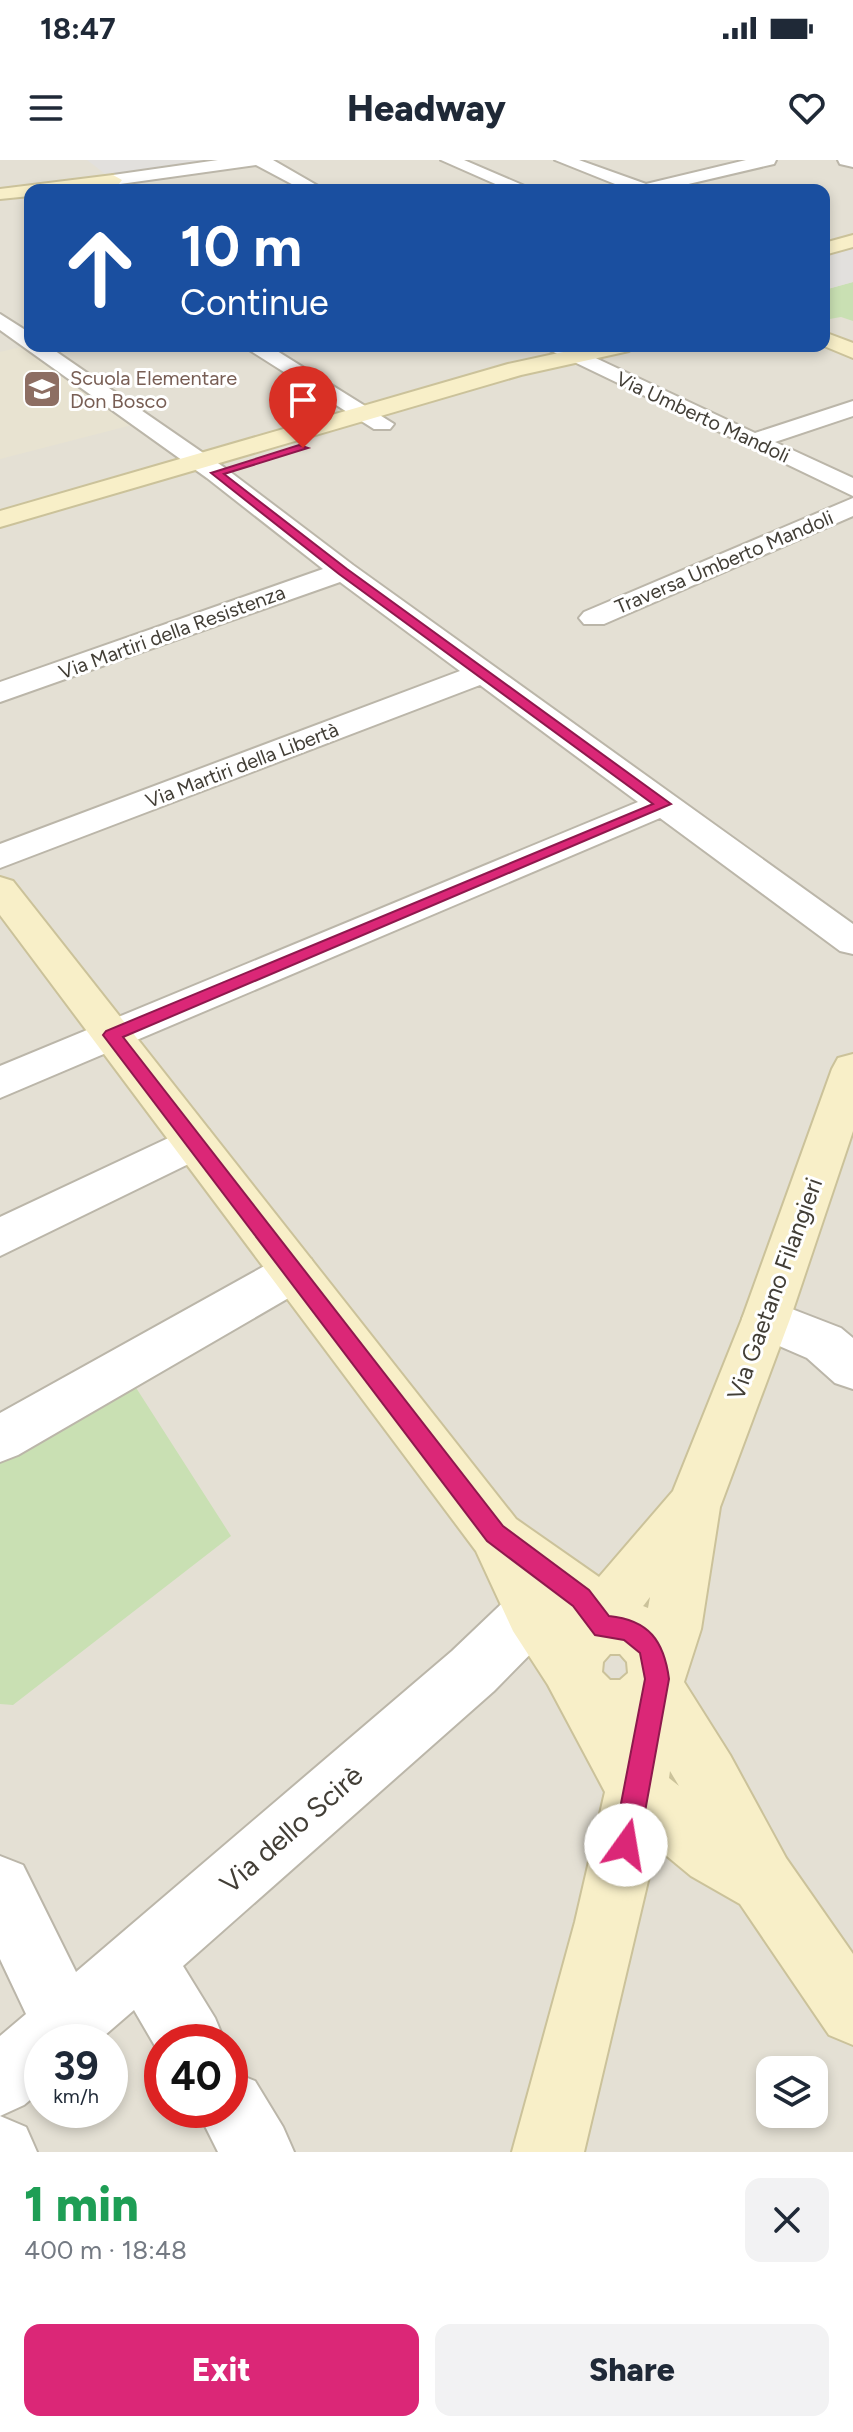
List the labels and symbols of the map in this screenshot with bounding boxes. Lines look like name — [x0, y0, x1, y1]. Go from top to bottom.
place label: Scuola Elementare Don Bosco — [70, 366, 237, 413]
pin — [269, 366, 337, 448]
street label: Via Umberto Mandoli — [612, 366, 794, 468]
school or university icon: Scuola Elementare Don Bosco — [21, 368, 63, 410]
street label: Traversa Umberto Mandoli — [611, 505, 837, 619]
street label: Via Martiri della Resistenza — [56, 580, 288, 684]
street label: Via Martiri della Libertà — [142, 717, 342, 813]
street label: Via Gaetano Filangieri — [721, 1174, 828, 1404]
street label: Via dello Scirè — [213, 1758, 369, 1900]
position arrow — [584, 1803, 668, 1887]
speed limit sign: 40 — [144, 2024, 248, 2128]

